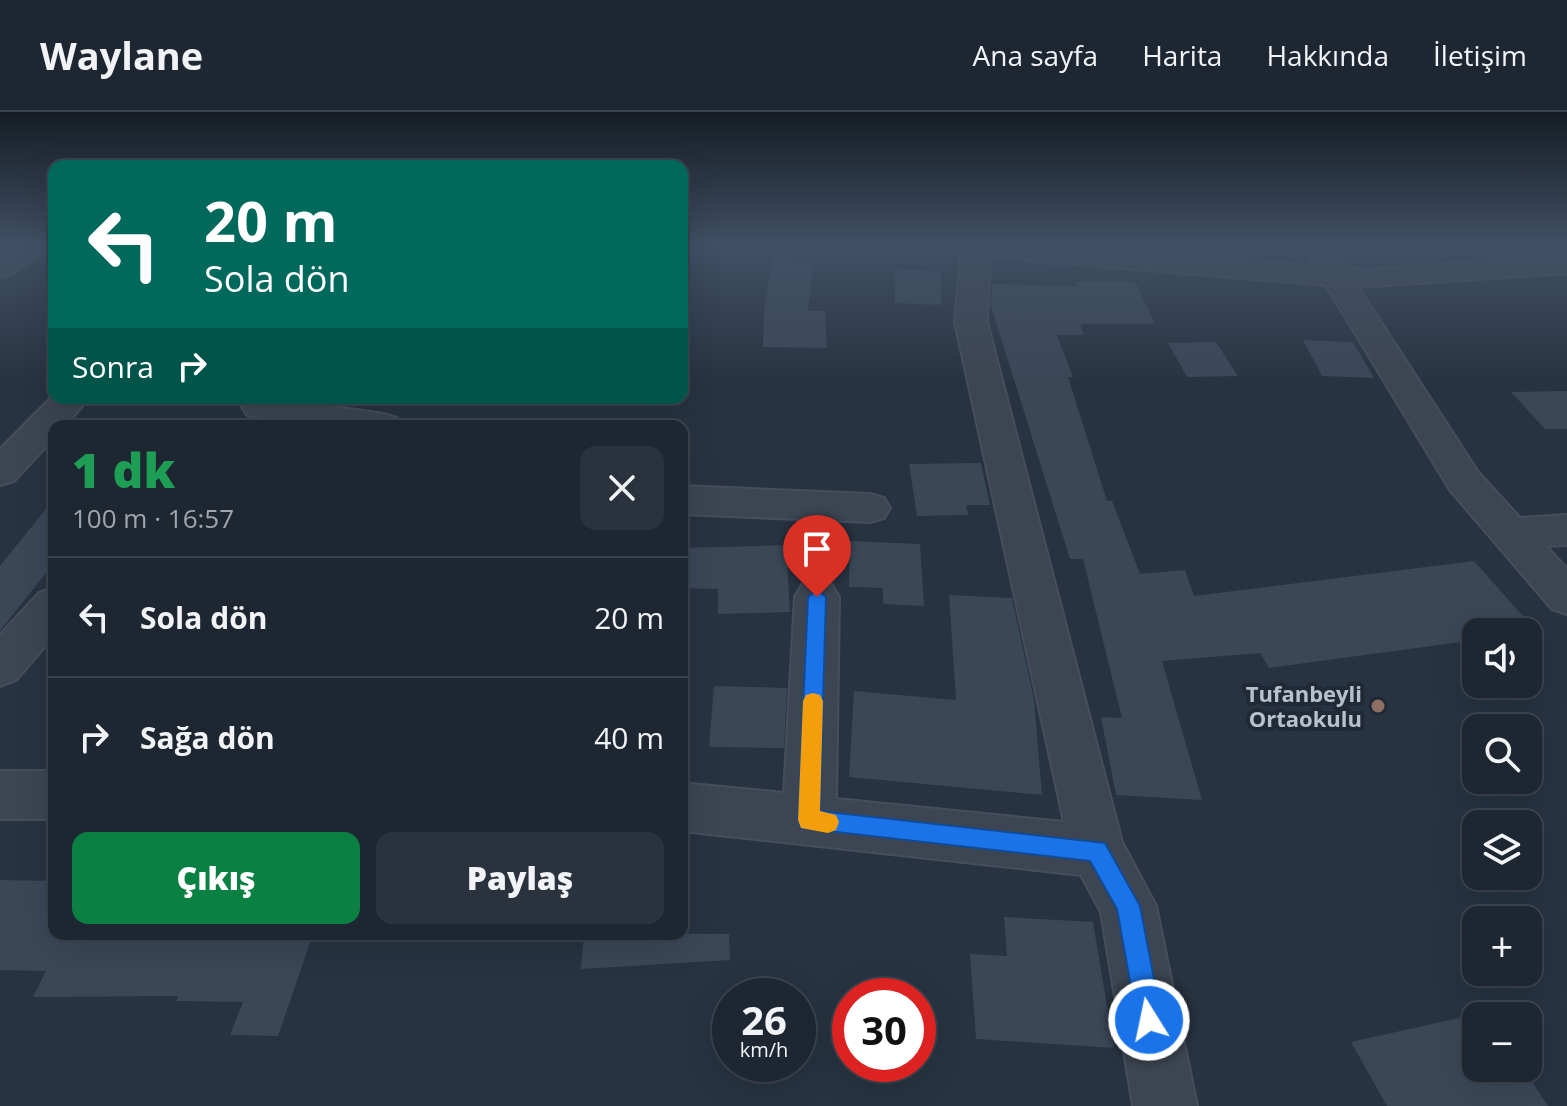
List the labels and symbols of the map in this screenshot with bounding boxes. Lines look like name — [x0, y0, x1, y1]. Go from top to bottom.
pin — [783, 515, 851, 597]
place label: Tufanbeyli Ortaokulu — [1246, 678, 1362, 733]
marker: Tufanbeyli Ortaokulu — [1369, 697, 1387, 715]
speed limit sign: 30 — [832, 978, 936, 1082]
position arrow — [1107, 978, 1191, 1062]

